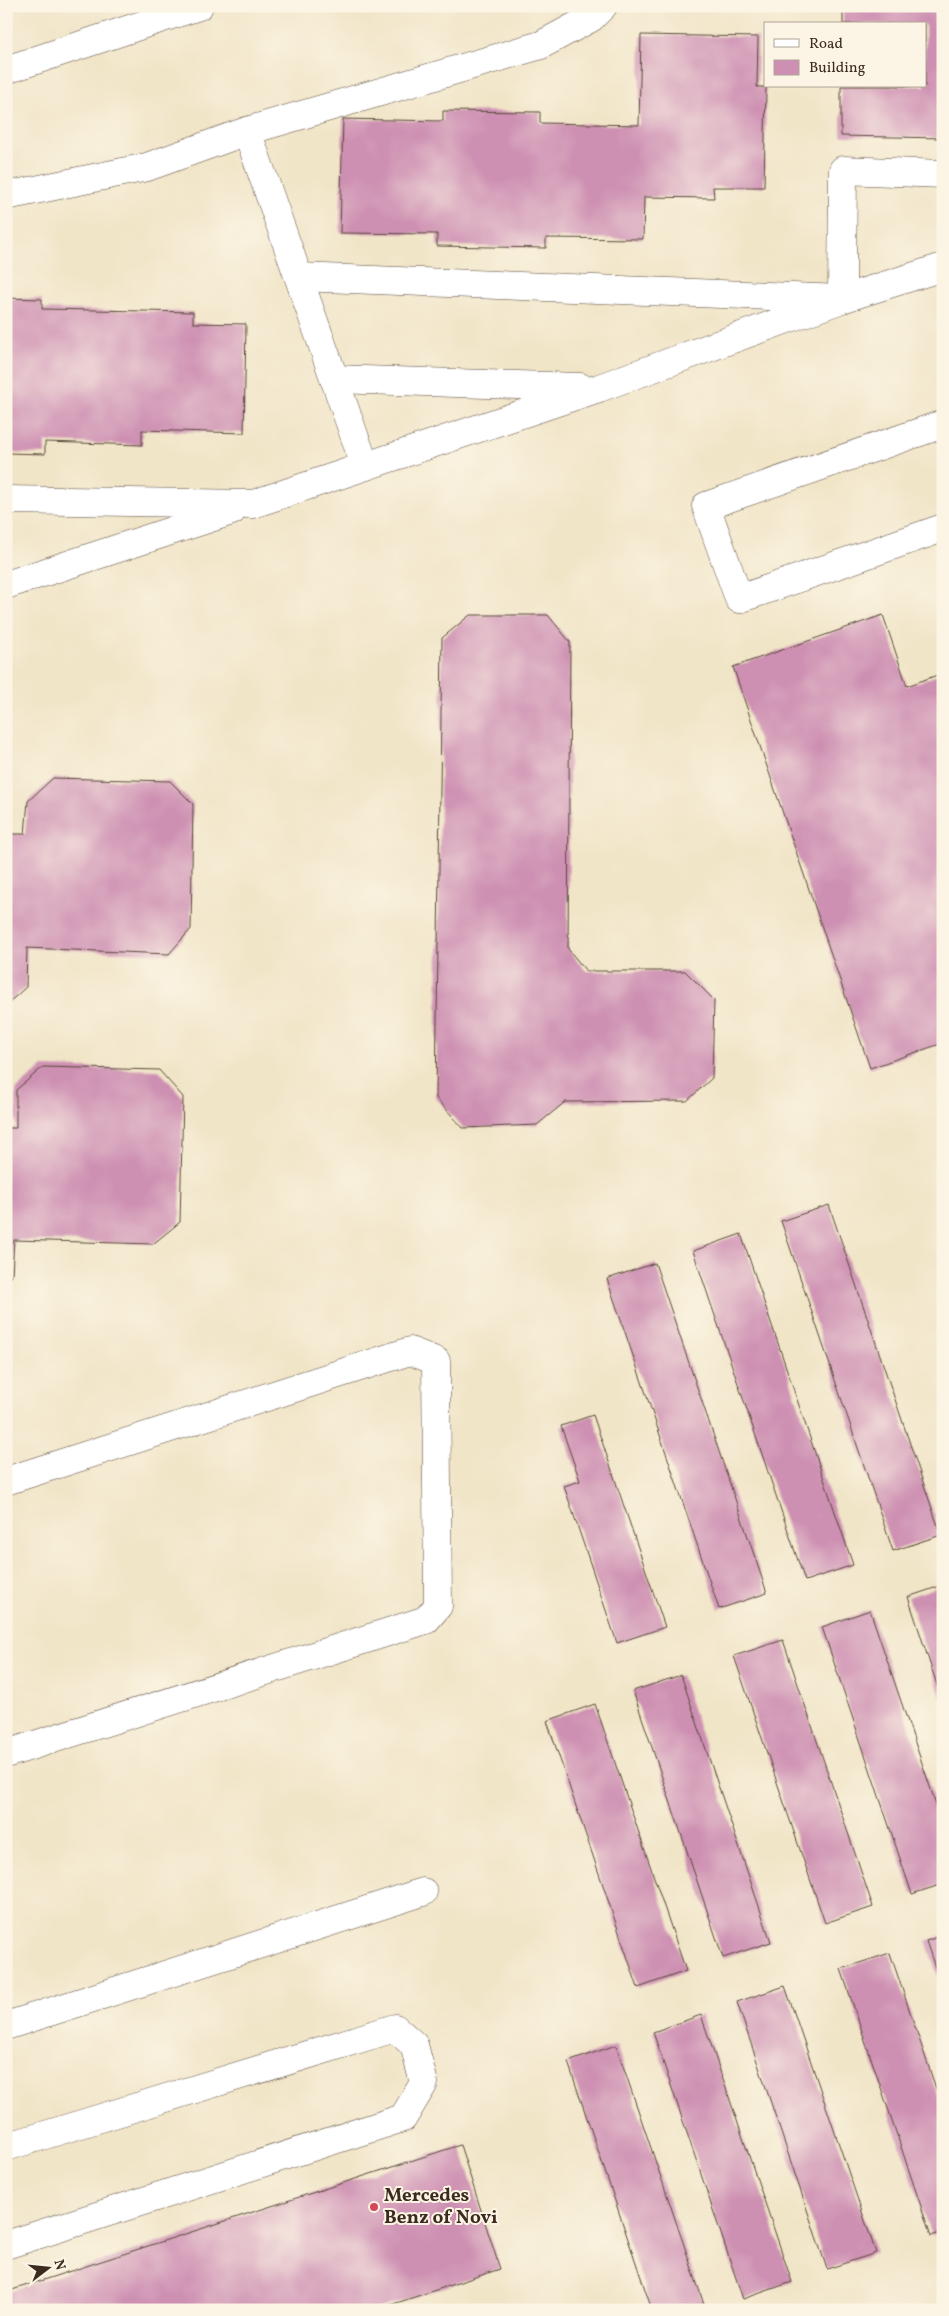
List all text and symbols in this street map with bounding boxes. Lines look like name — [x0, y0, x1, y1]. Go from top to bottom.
legend — [764, 22, 926, 88]
text: Road — [809, 34, 843, 55]
text: Building — [809, 58, 866, 79]
place label: Mercedes Benz of Novi — [384, 2183, 498, 2231]
marker: Mercedes Benz of Novi — [368, 2201, 380, 2213]
north arrow — [22, 2244, 72, 2294]
text: N — [49, 2257, 70, 2272]

